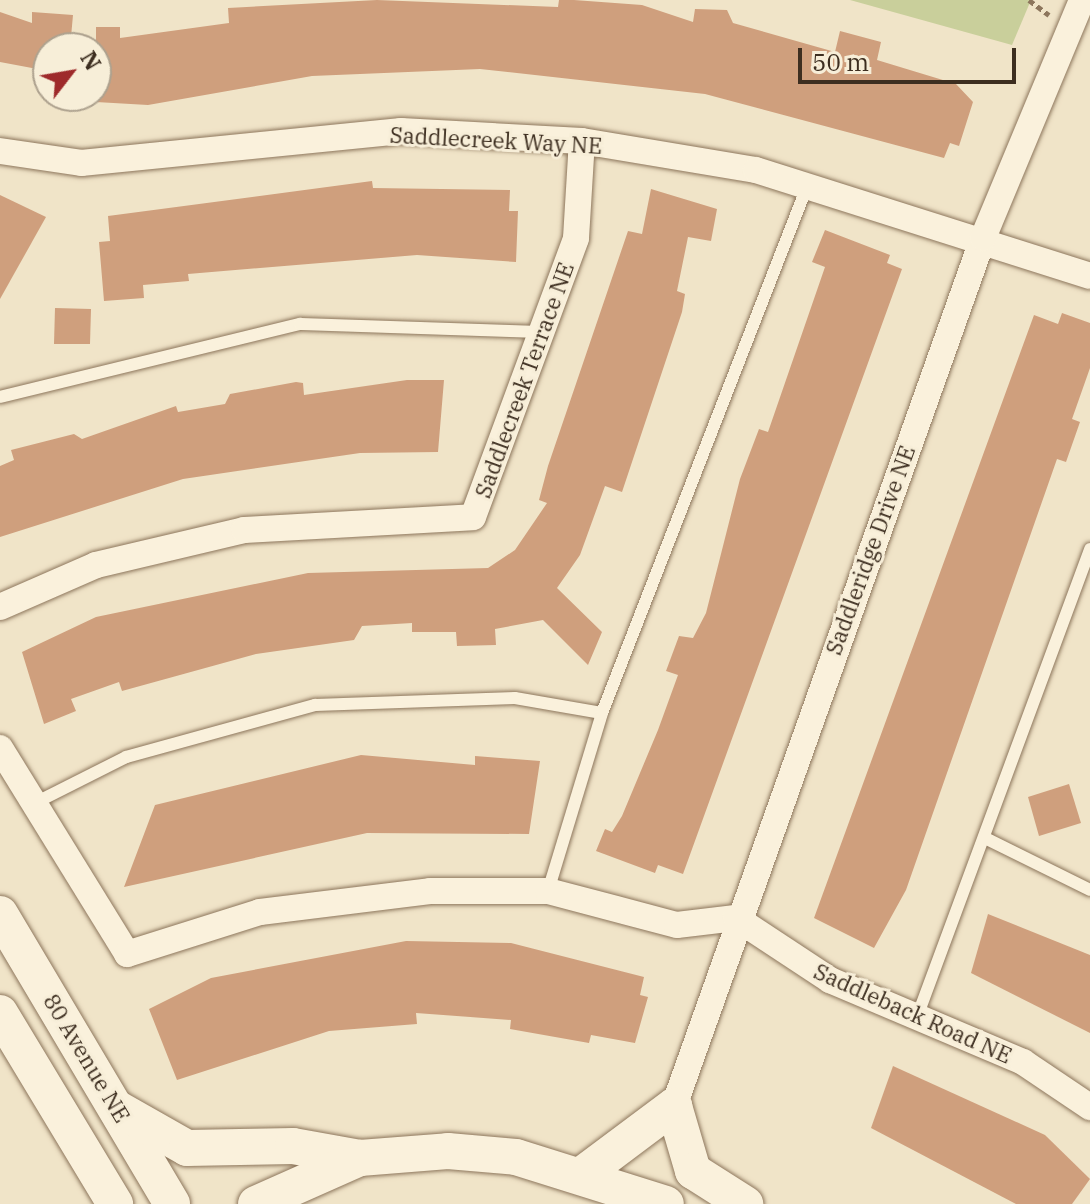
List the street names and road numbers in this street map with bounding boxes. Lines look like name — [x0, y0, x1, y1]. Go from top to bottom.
street label: Saddlecreek Way NE — [389, 121, 603, 159]
street label: Saddlecreek Terrace NE — [469, 259, 579, 501]
street label: Saddleridge Drive NE — [820, 442, 920, 658]
street label: Saddleback Road NE — [810, 958, 1016, 1068]
street label: 80 Avenue NE — [38, 989, 136, 1127]

